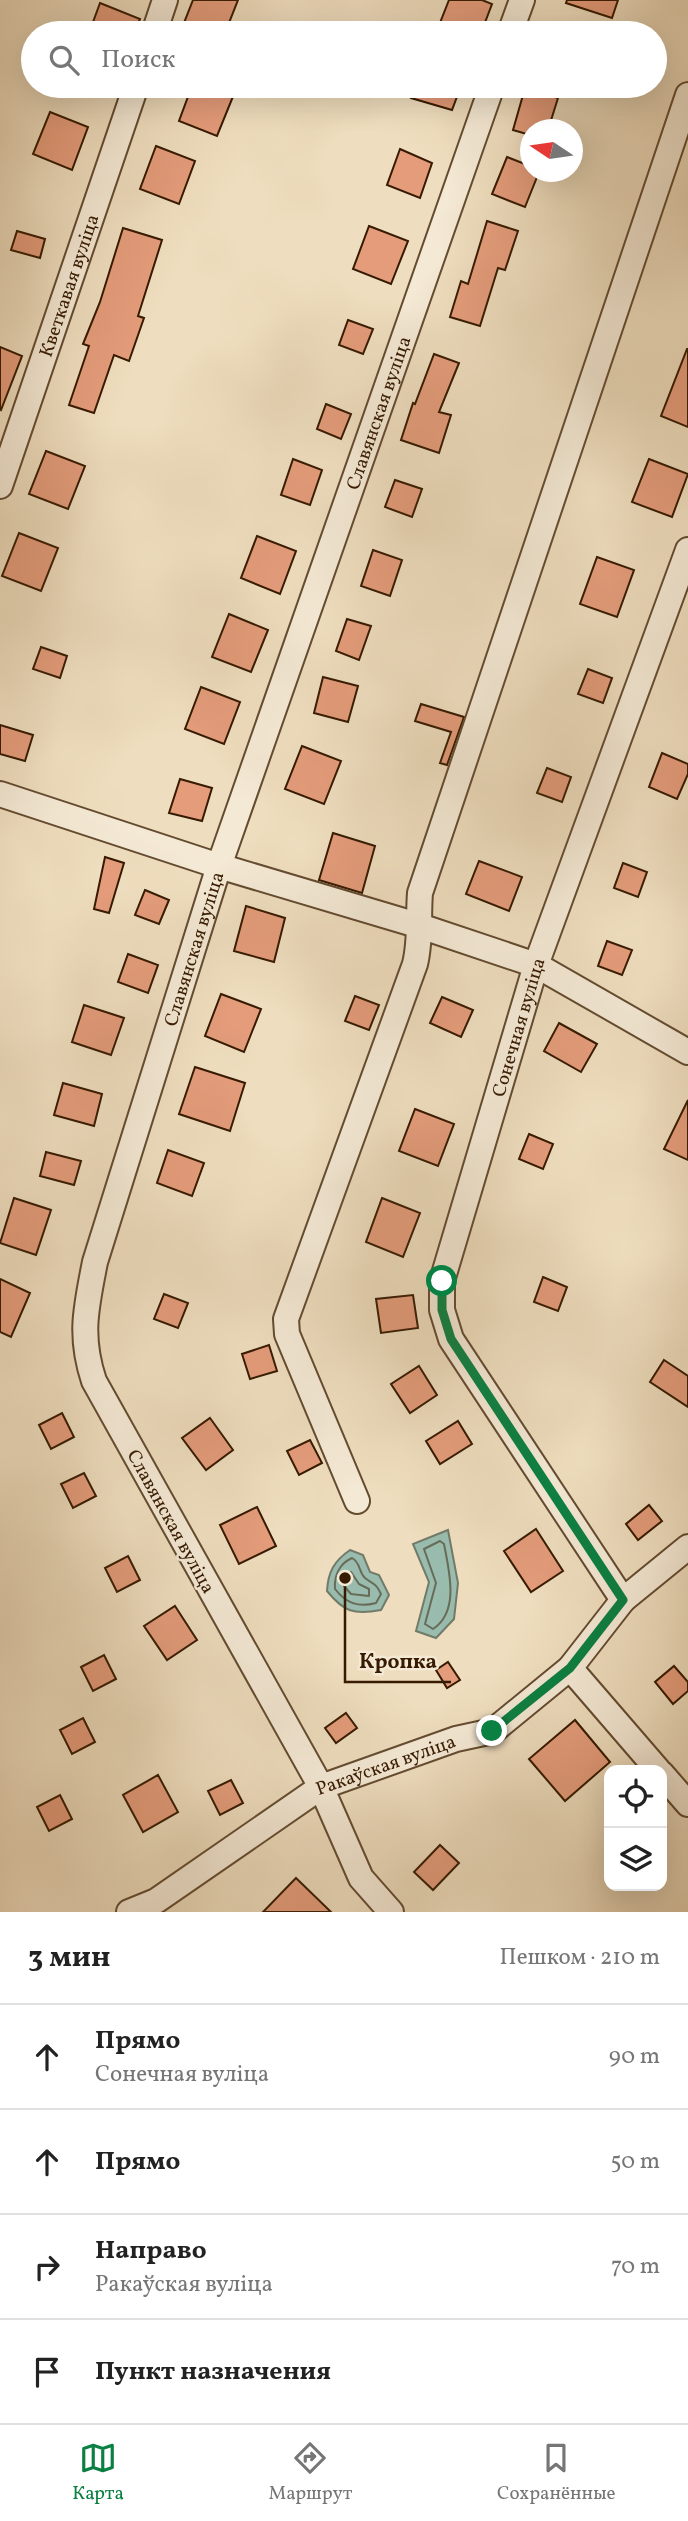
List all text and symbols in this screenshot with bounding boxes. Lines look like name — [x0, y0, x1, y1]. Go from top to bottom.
search box — [21, 21, 667, 98]
icon: search — [45, 41, 83, 79]
text: Поиск — [101, 42, 175, 78]
north arrow — [520, 119, 583, 182]
street label: Кветкавая вуліца — [34, 211, 106, 361]
street label: Славянская вуліца — [341, 333, 418, 494]
street label: Славянская вуліца — [159, 869, 231, 1030]
street label: Сонечная вуліца — [486, 954, 553, 1100]
route start — [426, 1265, 457, 1296]
street label: Славянская вуліца — [120, 1445, 221, 1599]
callout: Кропка — [345, 1640, 451, 1682]
text: Кропка — [359, 1648, 437, 1677]
route end — [476, 1715, 507, 1746]
street label: Ракаўская вуліца — [312, 1729, 460, 1803]
map controls — [604, 1765, 667, 1891]
button: locate — [604, 1765, 667, 1828]
button: layers — [604, 1828, 667, 1891]
text: 3 мин — [28, 1937, 111, 1979]
text: Пешком · 210 m — [500, 1942, 660, 1974]
text: Прямо — [95, 2023, 180, 2059]
icon: ahead — [28, 2038, 66, 2076]
text: 90 m — [609, 2041, 660, 2073]
text: Сонечная вуліца — [95, 2059, 269, 2091]
icon: ahead — [28, 2143, 66, 2181]
text: Прямо — [95, 2144, 180, 2180]
text: 50 m — [611, 2146, 660, 2178]
text: Направо — [95, 2233, 207, 2269]
icon: right — [28, 2248, 66, 2286]
text: 70 m — [611, 2251, 660, 2283]
text: Ракаўская вуліца — [95, 2269, 273, 2301]
icon: arrive — [28, 2353, 66, 2391]
text: Пункт назначения — [95, 2354, 331, 2390]
tab: Карта — [72, 2439, 124, 2507]
tab: Маршрут — [269, 2439, 352, 2507]
tab: Сохранённые — [497, 2439, 616, 2507]

